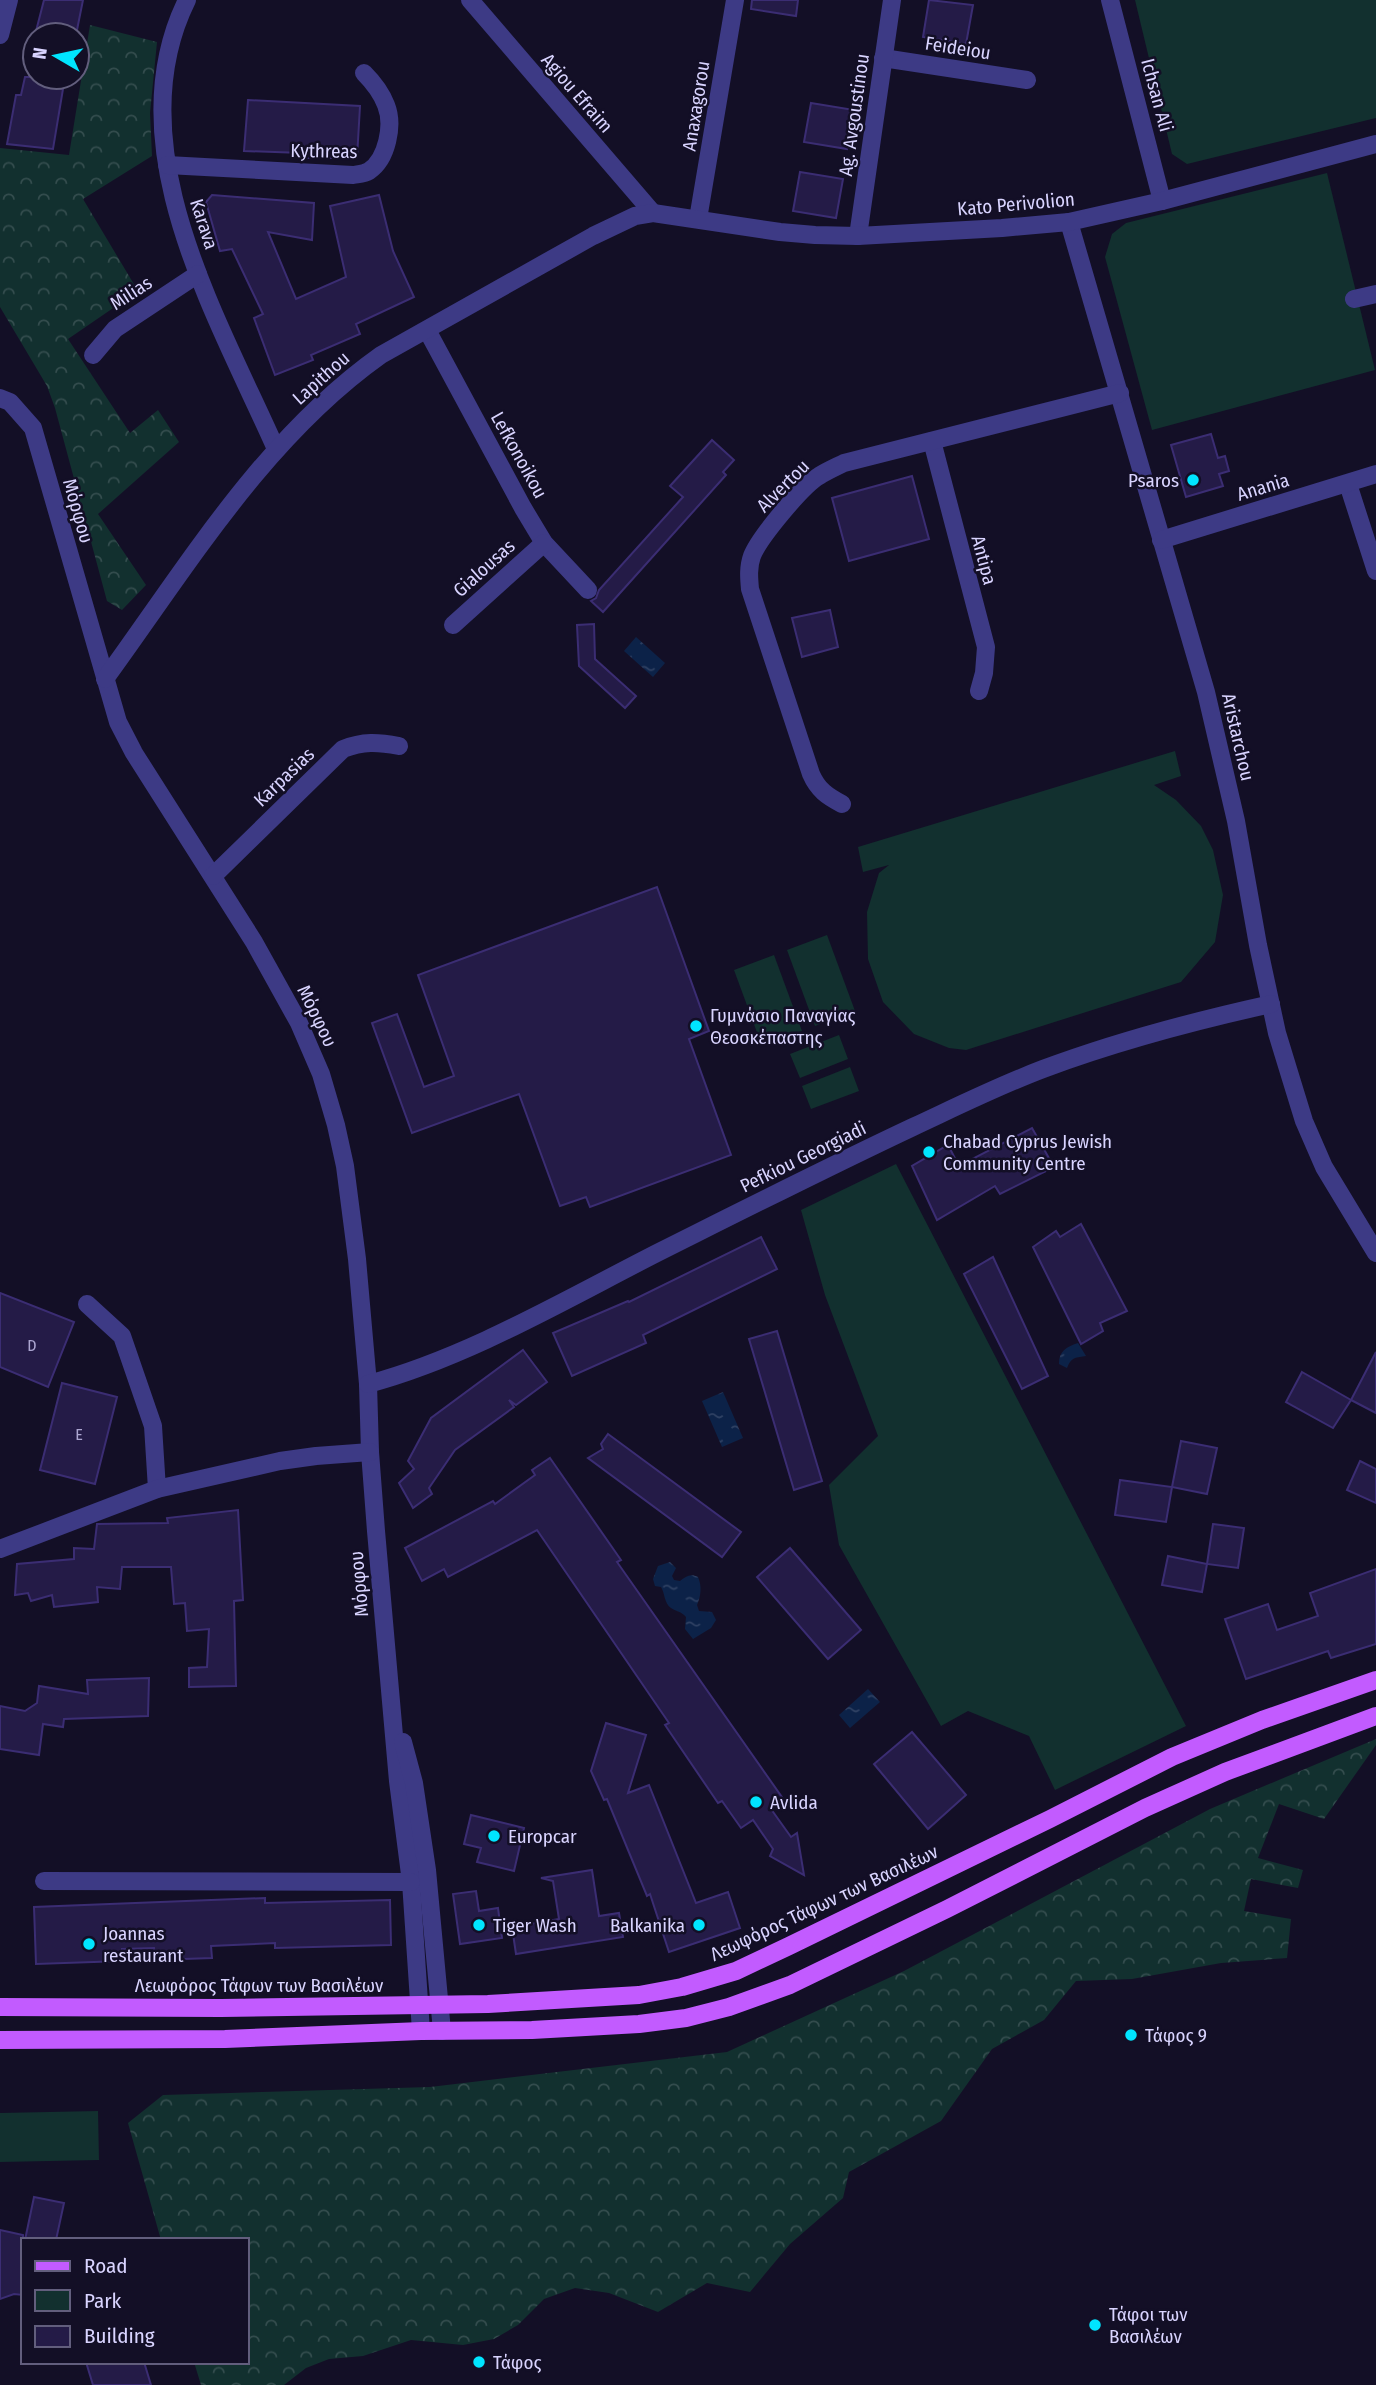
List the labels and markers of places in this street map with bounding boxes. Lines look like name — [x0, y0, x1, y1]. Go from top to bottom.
place label: Psaros — [1128, 469, 1179, 492]
marker: Psaros — [1185, 472, 1201, 488]
place label: Γυμνάσιο Παναγίας Θεοσκέπαστης — [710, 1004, 856, 1049]
marker: Γυμνάσιο Παναγίας Θεοσκέπαστης — [688, 1018, 704, 1034]
place label: Chabad Cyprus Jewish Community Centre — [943, 1130, 1112, 1175]
marker: Chabad Cyprus Jewish Community Centre — [921, 1144, 937, 1160]
place label: Avlida — [770, 1791, 818, 1814]
marker: Avlida — [748, 1794, 764, 1810]
place label: Europcar — [508, 1825, 577, 1848]
marker: Europcar — [486, 1828, 502, 1844]
place label: Tiger Wash — [493, 1914, 577, 1937]
place label: Balkanika — [610, 1914, 685, 1937]
marker: Tiger Wash — [471, 1917, 487, 1933]
marker: Balkanika — [691, 1917, 707, 1933]
place label: Joannas restaurant — [103, 1922, 184, 1967]
marker: Joannas restaurant — [81, 1936, 97, 1952]
place label: Τάφος 9 — [1145, 2024, 1207, 2047]
marker: Τάφος 9 — [1123, 2027, 1139, 2043]
place label: Τάφοι των Βασιλέων — [1109, 2303, 1188, 2348]
marker: Τάφοι των Βασιλέων — [1087, 2317, 1103, 2333]
place label: Τάφος — [493, 2351, 541, 2374]
marker: Τάφος — [471, 2354, 487, 2370]

